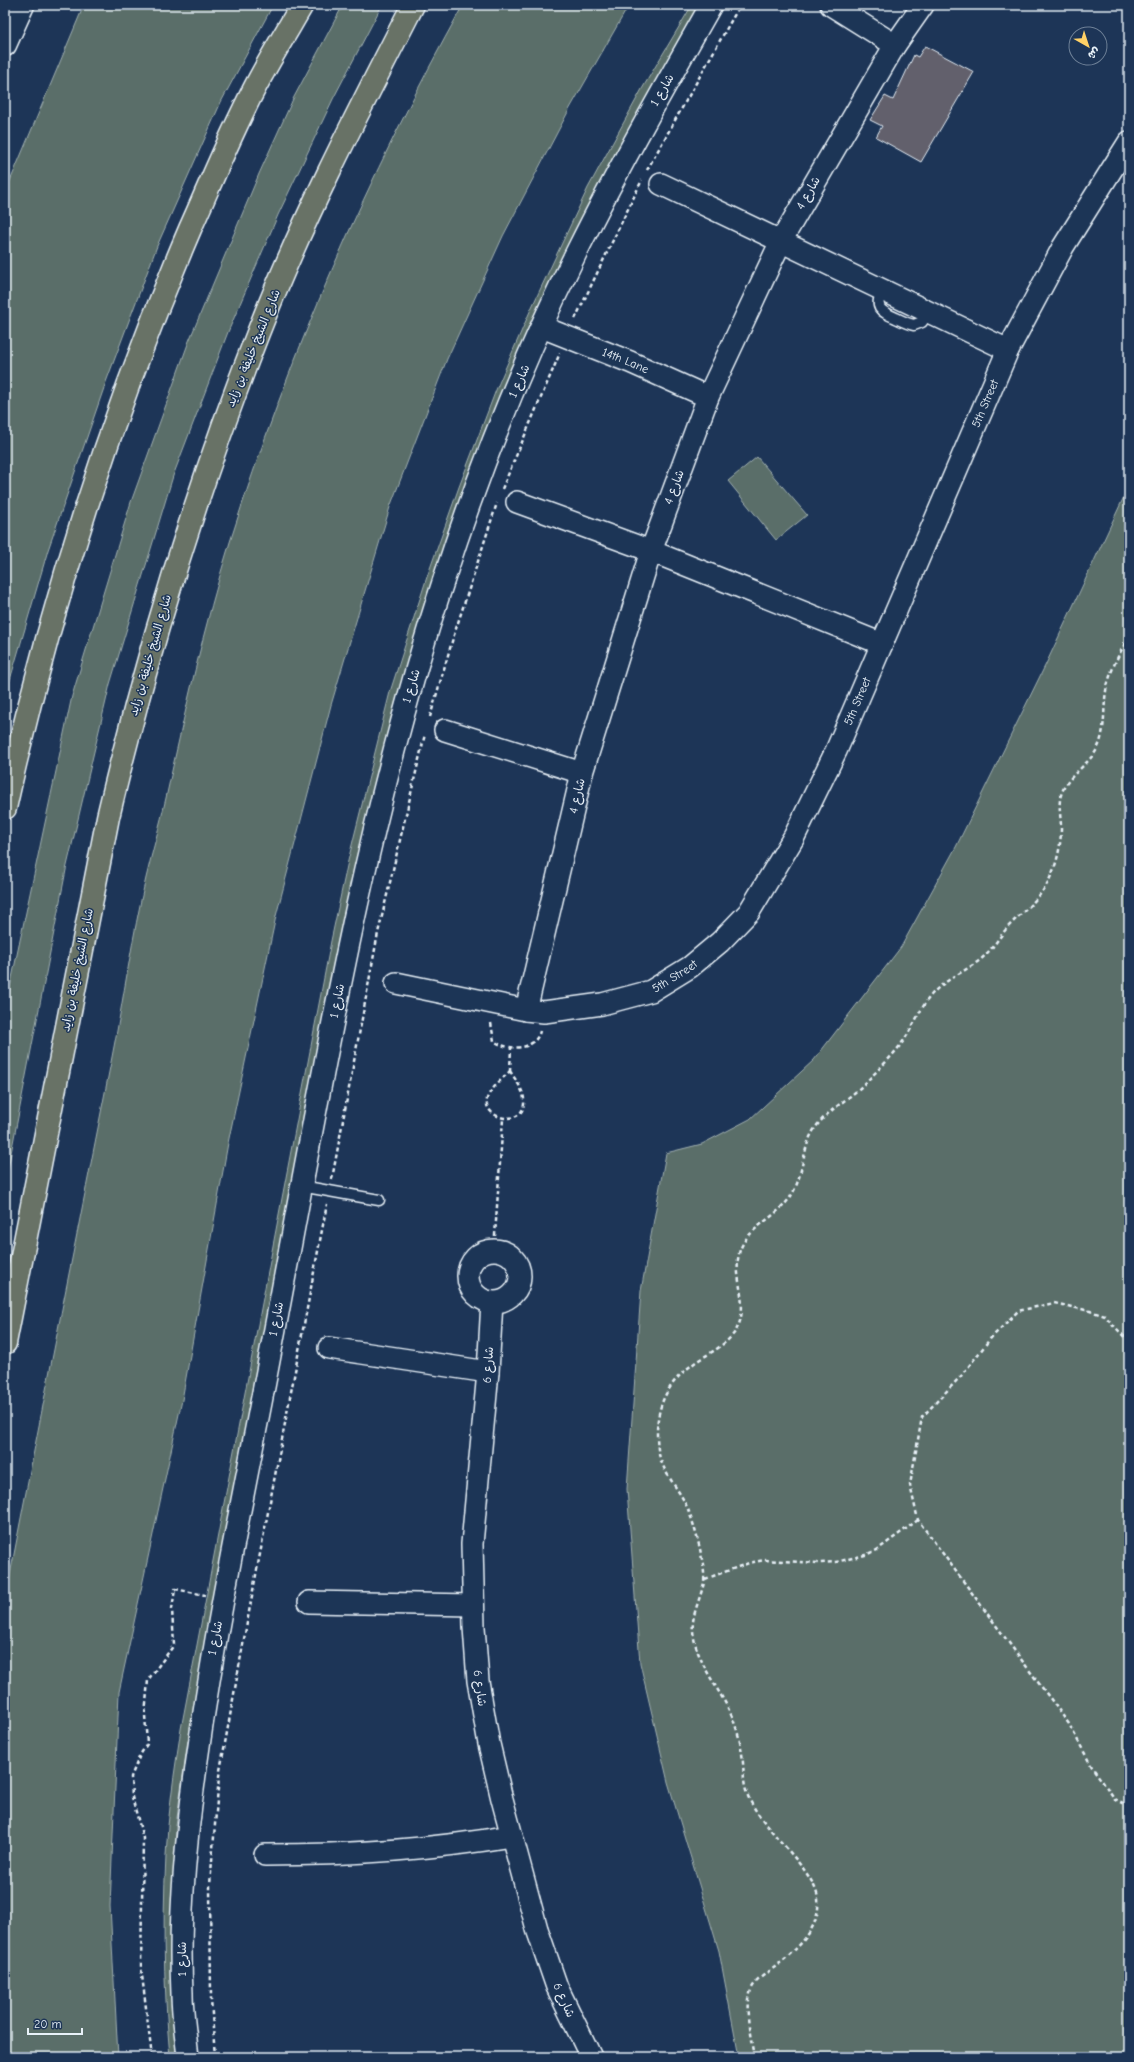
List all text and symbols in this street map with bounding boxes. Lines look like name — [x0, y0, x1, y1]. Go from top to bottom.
north arrow — [1068, 26, 1108, 66]
text: ش — [1085, 45, 1103, 62]
street label: شارع 1 — [647, 71, 678, 110]
street label: شارع 4 — [793, 174, 825, 213]
street label: شارع الشيخ خليفة بن زايد — [223, 287, 285, 410]
street label: 14th Lane — [600, 345, 651, 377]
street label: شارع 1 — [506, 362, 534, 401]
street label: 5th Street — [969, 377, 1002, 429]
street label: شارع 4 — [661, 468, 689, 507]
street label: شارع الشيخ خليفة بن زايد — [126, 593, 176, 718]
street label: شارع 1 — [399, 667, 425, 705]
street label: 5th Street — [841, 675, 874, 727]
street label: شارع 4 — [566, 777, 590, 815]
street label: شارع الشيخ خليفة بن زايد — [58, 907, 98, 1033]
street label: 5th Street — [650, 957, 701, 996]
street label: شارع 1 — [327, 983, 349, 1020]
street label: شارع 1 — [266, 1301, 288, 1338]
street label: شارع 6 — [480, 1346, 498, 1384]
street label: شارع 1 — [205, 1620, 227, 1657]
street label: شارع 6 — [469, 1669, 489, 1707]
street label: شارع 1 — [175, 1942, 191, 1976]
street label: شارع 6 — [548, 1980, 578, 2020]
scale bar — [28, 2010, 82, 2036]
text: 20 m — [34, 2017, 62, 2031]

